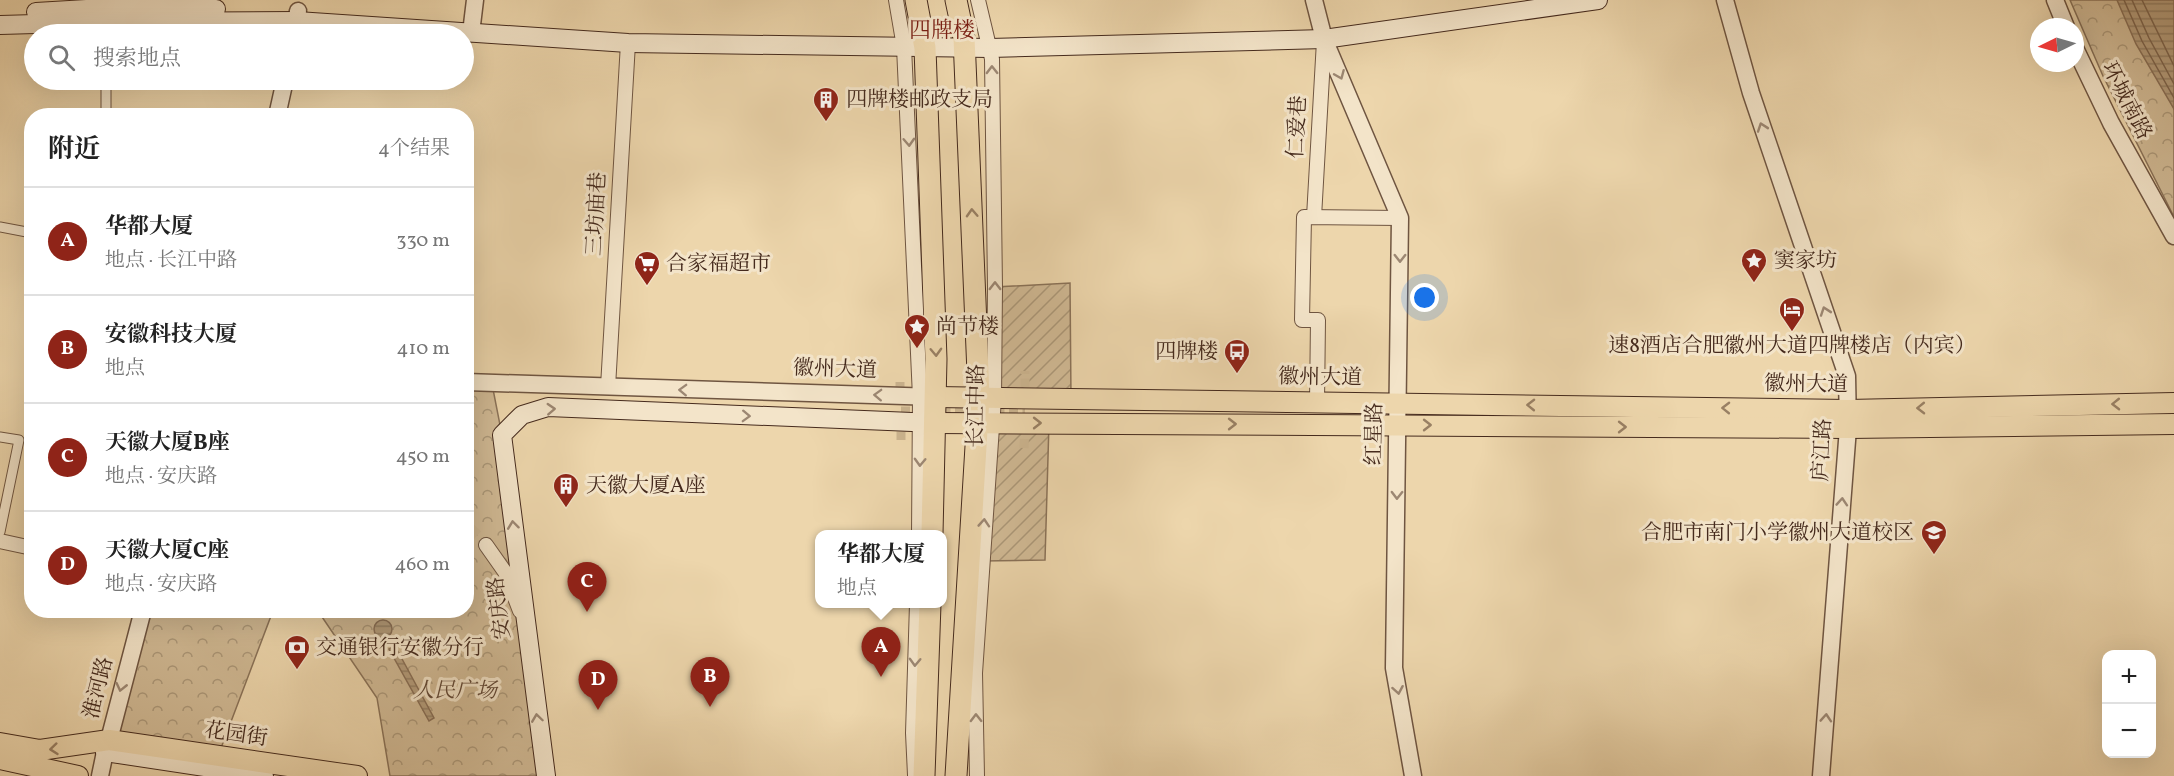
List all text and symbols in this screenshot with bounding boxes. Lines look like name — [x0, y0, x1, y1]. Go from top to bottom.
district label: 四牌楼 — [909, 16, 975, 47]
north arrow — [2030, 18, 2084, 72]
search box — [24, 24, 474, 90]
icon: search — [45, 41, 78, 74]
text: 搜索地点 — [93, 44, 181, 75]
street label: 环城南路 — [2094, 57, 2158, 145]
one-way arrow — [986, 66, 998, 75]
one-way arrow — [1333, 69, 1345, 80]
building icon: 四牌楼邮政支局 — [811, 85, 841, 123]
place label: 四牌楼邮政支局 — [846, 86, 993, 115]
street label: 仁爱巷 — [1282, 95, 1314, 159]
one-way arrow — [1757, 122, 1769, 133]
text: 附近 — [48, 132, 100, 168]
text: 4个结果 — [378, 135, 450, 163]
one-way arrow — [902, 137, 915, 146]
street label: 三坊庙巷 — [580, 171, 614, 257]
one-way arrow — [965, 209, 978, 218]
text: 华都大厦 — [105, 212, 193, 243]
text: A — [60, 227, 75, 255]
text: 330 m — [396, 227, 450, 255]
place icon: 窦家坊 — [1739, 246, 1769, 284]
text: 地点 · 长江中路 — [105, 247, 237, 275]
place label: 窦家坊 — [1774, 247, 1837, 276]
supermarket icon: 合家福超市 — [632, 249, 662, 287]
place label: 合家福超市 — [666, 250, 771, 279]
one-way arrow — [1394, 253, 1406, 262]
one-way arrow — [989, 282, 1001, 291]
your location — [1410, 283, 1439, 312]
hotel icon: 速8酒店合肥徽州大道四牌楼店（内宾） — [1777, 295, 1807, 333]
one-way arrow — [1820, 306, 1832, 317]
place icon: 尚节楼 — [902, 312, 932, 350]
place label: 尚节楼 — [936, 313, 999, 342]
text: 安徽科技大厦 — [105, 320, 237, 351]
place label: 速8酒店合肥徽州大道四牌楼店（内宾） — [1608, 332, 1976, 361]
text: B — [61, 335, 74, 363]
text: 410 m — [397, 335, 450, 363]
bus stop icon: 四牌楼 — [1222, 337, 1252, 375]
place label: 四牌楼 — [1155, 338, 1218, 367]
one-way arrow — [929, 347, 942, 356]
street label: 徽州大道 — [793, 354, 877, 386]
text: 地点 — [105, 355, 145, 383]
street label: 徽州大道 — [1278, 363, 1362, 393]
street label: 长江中路 — [962, 364, 992, 448]
street label: 徽州大道 — [1764, 370, 1848, 400]
one-way arrow — [678, 383, 687, 396]
one-way arrow — [873, 389, 882, 402]
one-way arrow — [2111, 398, 2120, 411]
one-way arrow — [1526, 399, 1535, 412]
one-way arrow — [547, 402, 556, 415]
street label: 红星路 — [1360, 402, 1390, 466]
one-way arrow — [1721, 402, 1730, 414]
one-way arrow — [1916, 402, 1925, 415]
one-way arrow — [741, 410, 750, 422]
one-way arrow — [1032, 417, 1041, 429]
one-way arrow — [1227, 418, 1236, 430]
street label: 庐江路 — [1807, 418, 1839, 482]
one-way arrow — [1422, 419, 1431, 431]
one-way arrow — [1617, 420, 1626, 433]
text: 天徽大厦B座 — [105, 428, 230, 459]
text: C — [61, 443, 74, 471]
text: 450 m — [396, 443, 450, 471]
one-way arrow — [914, 458, 927, 467]
text: 地点 · 安庆路 — [105, 463, 217, 491]
building icon: 天徽大厦A座 — [551, 471, 581, 509]
place label: 天徽大厦A座 — [586, 472, 706, 501]
one-way arrow — [1390, 490, 1403, 499]
one-way arrow — [1836, 498, 1849, 507]
one-way arrow — [978, 518, 991, 527]
school or university icon: 合肥市南门小学徽州大道校区 — [1919, 518, 1949, 556]
place label: 合肥市南门小学徽州大道校区 — [1641, 519, 1914, 548]
one-way arrow — [507, 520, 520, 529]
popup — [815, 530, 947, 608]
text: 天徽大厦C座 — [105, 536, 229, 567]
text: 华都大厦 — [837, 540, 925, 571]
text: D — [60, 551, 75, 579]
text: 460 m — [394, 551, 450, 579]
pin: C — [568, 562, 606, 612]
text: 地点 · 安庆路 — [105, 571, 217, 599]
street label: 安庆路 — [482, 575, 518, 641]
text: 地点 — [837, 575, 877, 603]
pin: A — [862, 628, 900, 677]
bank icon: 交通银行安徽分行 — [282, 633, 312, 671]
place label: 交通银行安徽分行 — [316, 634, 484, 663]
map controls — [2102, 650, 2156, 758]
button: + — [2102, 650, 2156, 704]
street label: 淮河路 — [77, 654, 121, 722]
one-way arrow — [909, 657, 921, 666]
pin: B — [690, 658, 730, 707]
pin: D — [578, 660, 618, 710]
park label: 人民广场 — [413, 677, 499, 706]
one-way arrow — [116, 682, 129, 692]
one-way arrow — [1391, 684, 1404, 694]
button: − — [2102, 704, 2156, 758]
one-way arrow — [532, 713, 544, 723]
one-way arrow — [970, 713, 982, 722]
one-way arrow — [1819, 713, 1832, 722]
street label: 花园街 — [203, 716, 269, 754]
one-way arrow — [50, 742, 59, 755]

